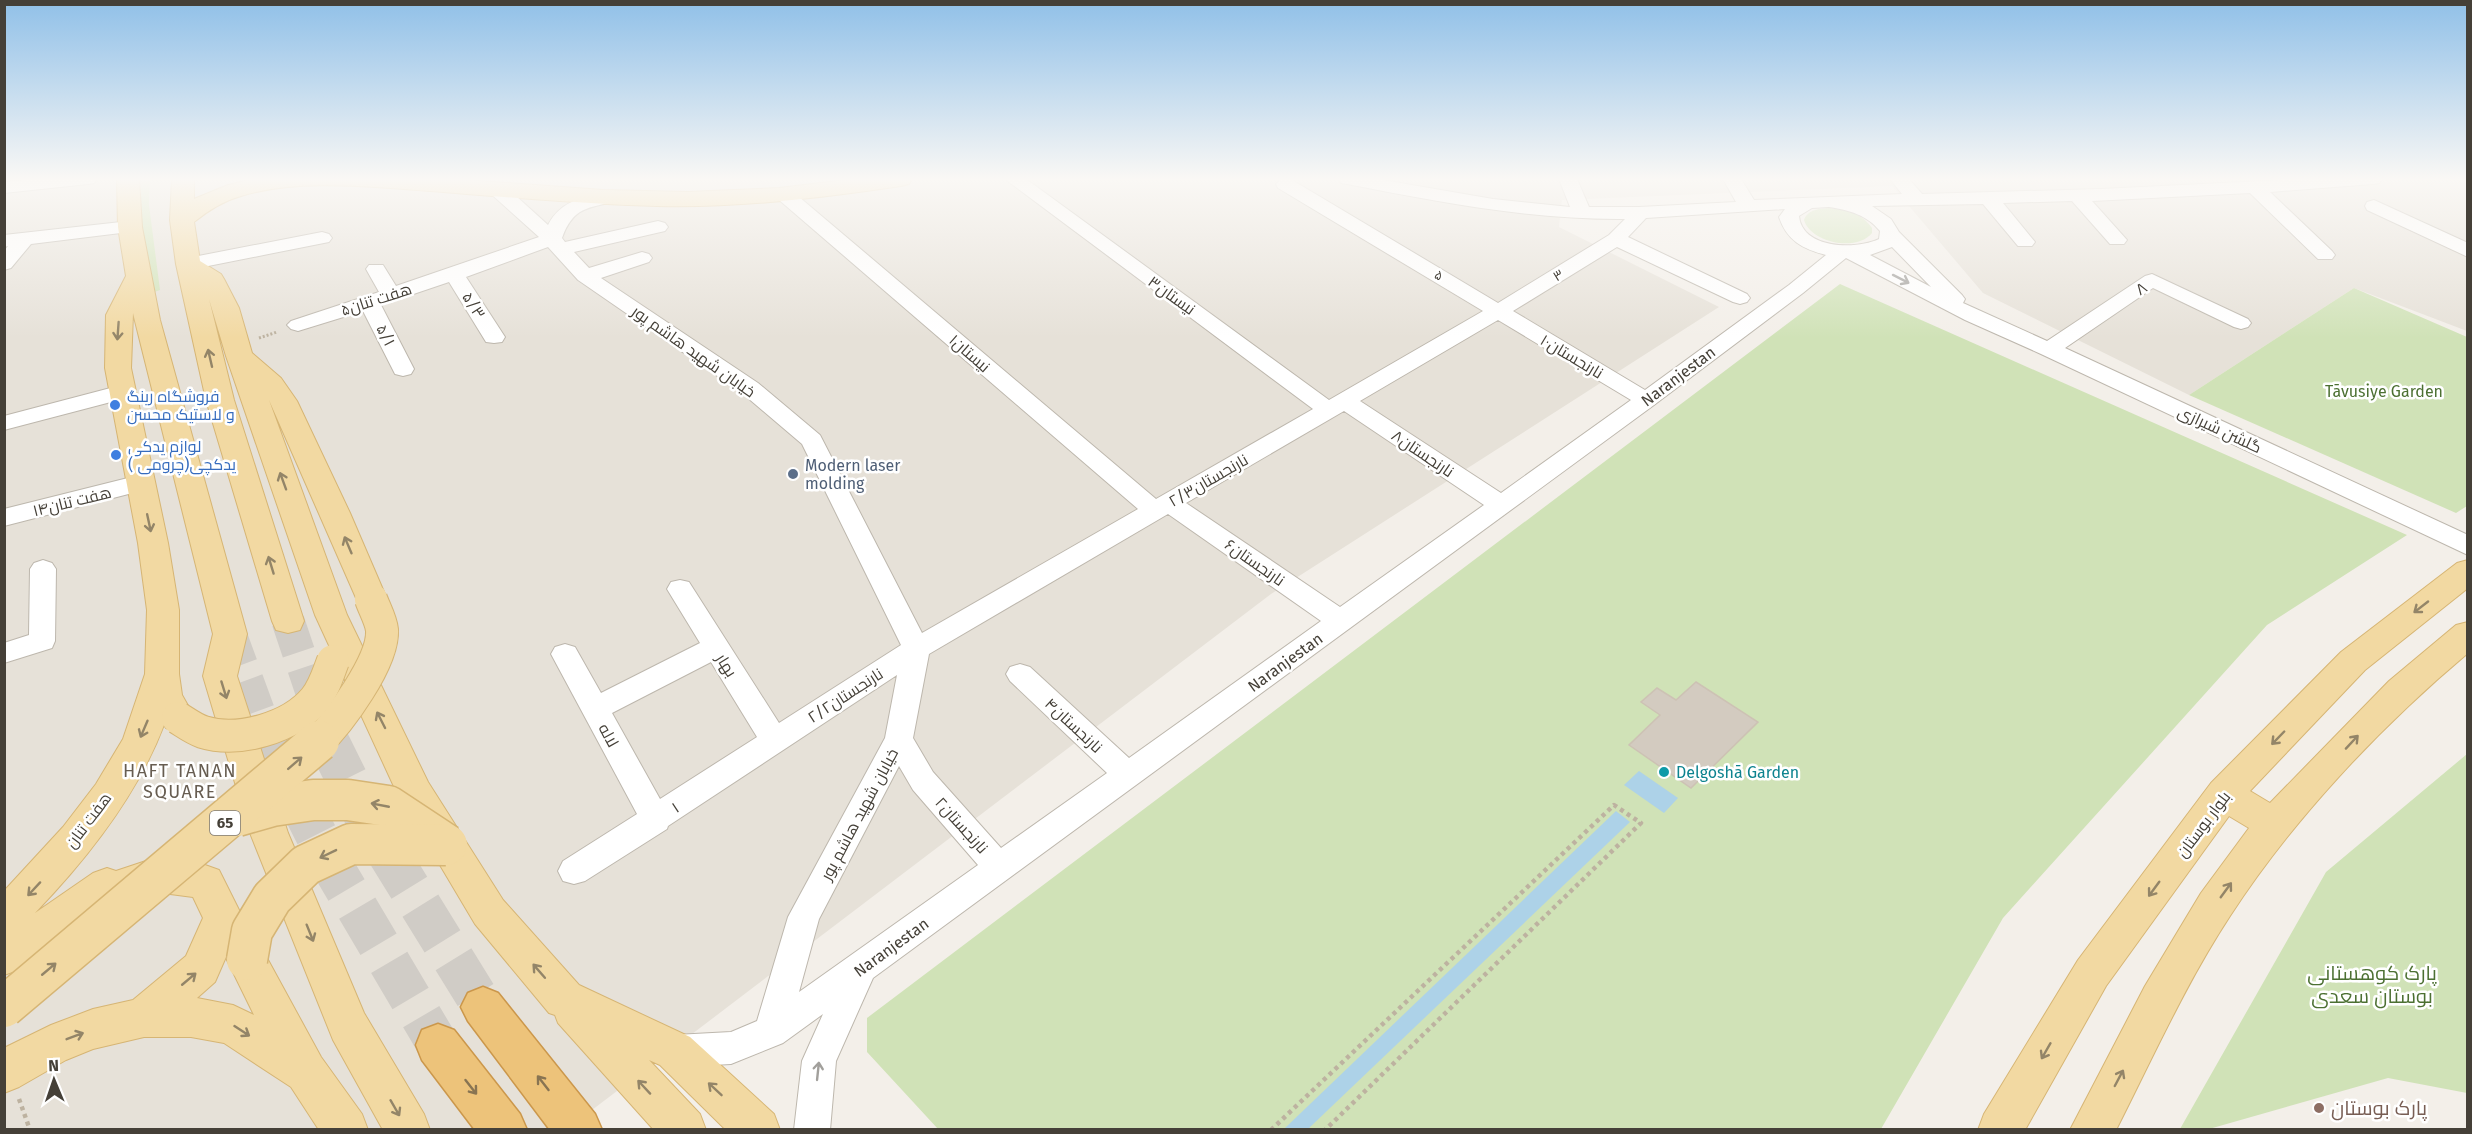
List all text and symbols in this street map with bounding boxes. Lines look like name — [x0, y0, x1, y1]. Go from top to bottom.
street label: ۵ — [1431, 266, 1446, 285]
street label: ۳ — [1550, 266, 1567, 285]
street label: ۳نیستان — [1144, 272, 1199, 320]
one-way arrow — [1891, 274, 1909, 285]
street label: ۸ — [2132, 278, 2151, 299]
street label: هفت تنان۵ — [338, 279, 414, 321]
street label: ۵/۳ — [458, 288, 489, 322]
street label: خیابان شهید هاشم پور — [626, 301, 759, 403]
one-way arrow — [112, 321, 123, 341]
street label: ۵/۱ — [372, 321, 399, 349]
street label: ۱۰نارنجستان — [1536, 330, 1607, 383]
street label: ۱نیستان — [945, 331, 994, 377]
street label: Naranjestan — [1638, 342, 1719, 410]
one-way arrow — [204, 348, 216, 367]
park label: Tāvusiye Garden — [2325, 382, 2443, 401]
place label: فروشگاه رینگ و لاستیک محسن — [127, 387, 235, 425]
marker: فروشگاه رینگ و لاستیک محسن — [108, 398, 122, 412]
street label: گلشن شیرازی — [2174, 402, 2265, 458]
street label: ۸نارنجستان — [1387, 426, 1457, 482]
place label: لوازم یدکی یدکچی(چرومی ) — [128, 437, 237, 476]
marker: لوازم یدکی یدکچی(چرومی ) — [109, 448, 123, 462]
street label: ۲/۳نارنجستان — [1165, 450, 1252, 512]
place label: Modern laser molding — [805, 456, 901, 493]
marker: Modern laser molding — [786, 467, 800, 481]
one-way arrow — [276, 472, 287, 491]
street label: هفت تنان۱۴ — [31, 483, 114, 521]
one-way arrow — [144, 513, 155, 532]
street label: ۶نارنجستان — [1221, 535, 1288, 591]
one-way arrow — [342, 537, 353, 555]
one-way arrow — [265, 556, 276, 575]
one-way arrow — [2414, 601, 2430, 614]
street label: Naranjestan — [1244, 629, 1326, 696]
street label: بهار — [711, 649, 741, 681]
street label: ۲/۲نارنجستان — [804, 664, 887, 728]
one-way arrow — [219, 680, 230, 699]
street label: ۴نارنجستان — [1040, 694, 1106, 757]
one-way arrow — [374, 711, 386, 729]
one-way arrow — [138, 719, 149, 738]
street label: لاله ‍ — [594, 720, 625, 754]
one-way arrow — [2270, 731, 2285, 746]
one-way arrow — [2345, 734, 2359, 749]
street label: خیابان شهید هاشم پور — [816, 745, 904, 885]
one-way arrow — [287, 756, 302, 770]
district label: HAFT TANAN SQUARE — [123, 760, 237, 803]
place label: Delgoshā Garden — [1676, 763, 1799, 782]
marker: Delgoshā Garden — [1657, 765, 1671, 779]
street label: بلوار بوستان — [2172, 787, 2235, 862]
street label: هفت تنان — [61, 789, 116, 852]
street label: ۲نارنجستان — [931, 793, 992, 858]
street label: ۱ — [668, 798, 683, 817]
one-way arrow — [370, 799, 390, 810]
road number: 65 — [210, 811, 240, 835]
one-way arrow — [320, 849, 338, 861]
one-way arrow — [2148, 880, 2160, 896]
one-way arrow — [27, 881, 41, 896]
one-way arrow — [2220, 882, 2232, 898]
street label: Naranjestan — [850, 914, 932, 981]
one-way arrow — [305, 924, 316, 942]
park label: پارک کوهستانی بوستان سعدی — [2307, 961, 2437, 1009]
one-way arrow — [41, 963, 57, 976]
one-way arrow — [532, 964, 546, 979]
one-way arrow — [181, 972, 196, 986]
one-way arrow — [233, 1025, 250, 1037]
one-way arrow — [65, 1029, 84, 1040]
one-way arrow — [2040, 1042, 2052, 1059]
north arrow — [24, 1050, 84, 1110]
text: N — [48, 1056, 59, 1075]
one-way arrow — [813, 1062, 824, 1082]
one-way arrow — [2114, 1069, 2126, 1087]
one-way arrow — [537, 1076, 550, 1092]
one-way arrow — [464, 1079, 477, 1095]
one-way arrow — [637, 1080, 651, 1095]
one-way arrow — [708, 1082, 723, 1096]
place label: پارک بوستان — [2331, 1096, 2428, 1121]
one-way arrow — [390, 1099, 402, 1116]
marker: پارک بوستان — [2312, 1101, 2326, 1115]

